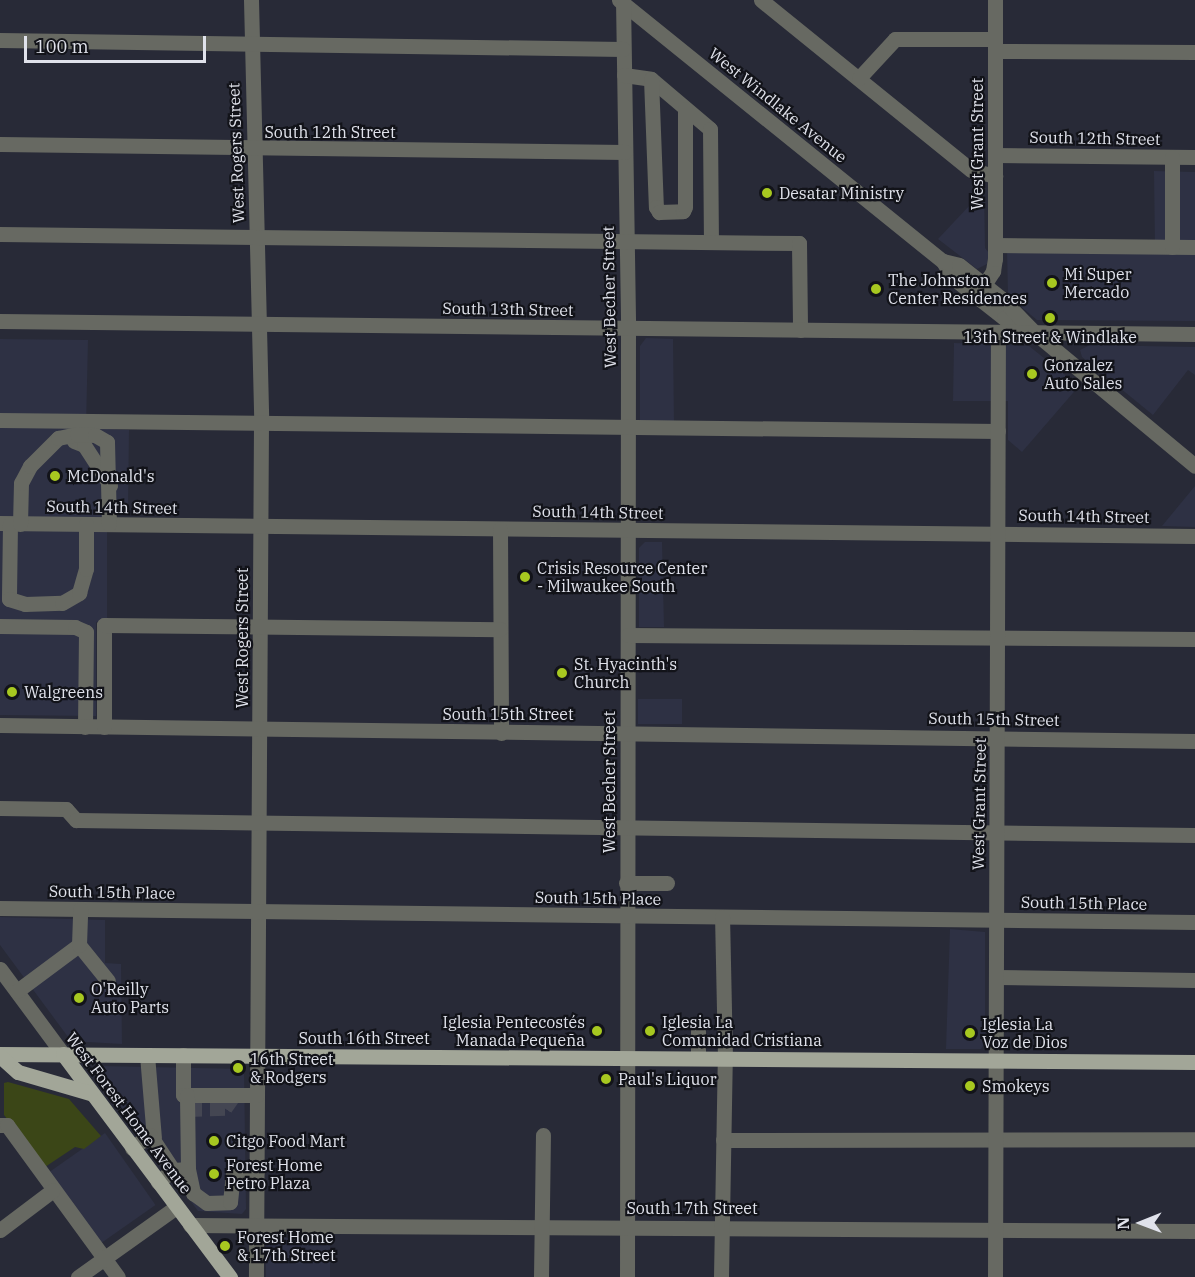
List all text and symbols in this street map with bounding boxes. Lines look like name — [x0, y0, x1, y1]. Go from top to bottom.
scale bar — [27, 24, 208, 62]
text: 100 m — [35, 35, 89, 58]
street label: West Windlake Avenue — [705, 43, 851, 167]
street label: West Grant Street — [967, 78, 987, 210]
street label: West Rogers Street — [224, 82, 248, 224]
street label: South 12th Street — [264, 122, 396, 142]
street label: South 12th Street — [1029, 127, 1161, 149]
place label: Desatar Ministry — [779, 183, 904, 203]
marker: Desatar Ministry — [760, 186, 774, 200]
street label: West Becher Street — [598, 226, 620, 368]
place label: Mi Super Mercado — [1064, 264, 1132, 302]
place label: The Johnston Center Residences — [888, 270, 1027, 308]
marker: Mi Super Mercado — [1045, 276, 1059, 290]
marker: The Johnston Center Residences — [869, 282, 883, 296]
street label: South 13th Street — [442, 298, 574, 320]
marker: 13th Street & Windlake — [1043, 311, 1057, 325]
place label: 13th Street & Windlake — [963, 327, 1137, 347]
place label: Gonzalez Auto Sales — [1044, 355, 1122, 393]
marker: Gonzalez Auto Sales — [1025, 367, 1039, 381]
place label: McDonald's — [67, 466, 155, 486]
marker: McDonald's — [48, 469, 62, 483]
street label: South 14th Street — [46, 496, 178, 518]
street label: South 14th Street — [532, 501, 664, 523]
street label: South 14th Street — [1018, 505, 1150, 527]
place label: Crisis Resource Center - Milwaukee South — [537, 558, 707, 596]
street label: West Rogers Street — [232, 568, 252, 708]
marker: Crisis Resource Center - Milwaukee South — [518, 570, 532, 584]
place label: St. Hyacinth's Church — [574, 654, 677, 692]
marker: St. Hyacinth's Church — [555, 666, 569, 680]
place label: Walgreens — [24, 682, 103, 702]
marker: Walgreens — [5, 685, 19, 699]
street label: South 15th Street — [442, 704, 574, 724]
street label: South 15th Street — [928, 708, 1060, 730]
street label: West Becher Street — [599, 711, 619, 853]
street label: West Grant Street — [968, 738, 990, 870]
street label: South 15th Place — [49, 881, 175, 903]
street label: South 15th Place — [535, 887, 661, 909]
street label: South 15th Place — [1021, 892, 1147, 914]
place label: O'Reilly Auto Parts — [91, 979, 169, 1017]
marker: O'Reilly Auto Parts — [72, 991, 86, 1005]
place label: Iglesia Pentecostés Manada Pequeña — [443, 1012, 585, 1050]
place label: Iglesia La Comunidad Cristiana — [662, 1012, 822, 1050]
place label: Iglesia La Voz de Dios — [982, 1014, 1068, 1052]
marker: Iglesia Pentecostés Manada Pequeña — [590, 1024, 604, 1038]
marker: Iglesia La Comunidad Cristiana — [643, 1024, 657, 1038]
marker: Iglesia La Voz de Dios — [963, 1026, 977, 1040]
street label: South 16th Street — [298, 1028, 430, 1048]
street label: West Forest Home Avenue — [62, 1029, 196, 1197]
place label: 16th Street & Rodgers — [250, 1049, 333, 1087]
marker: 16th Street & Rodgers — [231, 1061, 245, 1075]
place label: Paul's Liquor — [618, 1069, 717, 1089]
marker: Paul's Liquor — [599, 1072, 613, 1086]
place label: Smokeys — [982, 1076, 1050, 1096]
marker: Smokeys — [963, 1079, 977, 1093]
place label: Citgo Food Mart — [226, 1131, 345, 1151]
marker: Citgo Food Mart — [207, 1134, 221, 1148]
place label: Forest Home Petro Plaza — [226, 1155, 323, 1193]
marker: Forest Home Petro Plaza — [207, 1167, 221, 1181]
north arrow — [1111, 1193, 1171, 1253]
street label: South 17th Street — [626, 1198, 758, 1218]
text: N — [1113, 1217, 1133, 1230]
place label: Forest Home & 17th Street — [237, 1227, 336, 1265]
marker: Forest Home & 17th Street — [218, 1239, 232, 1253]

